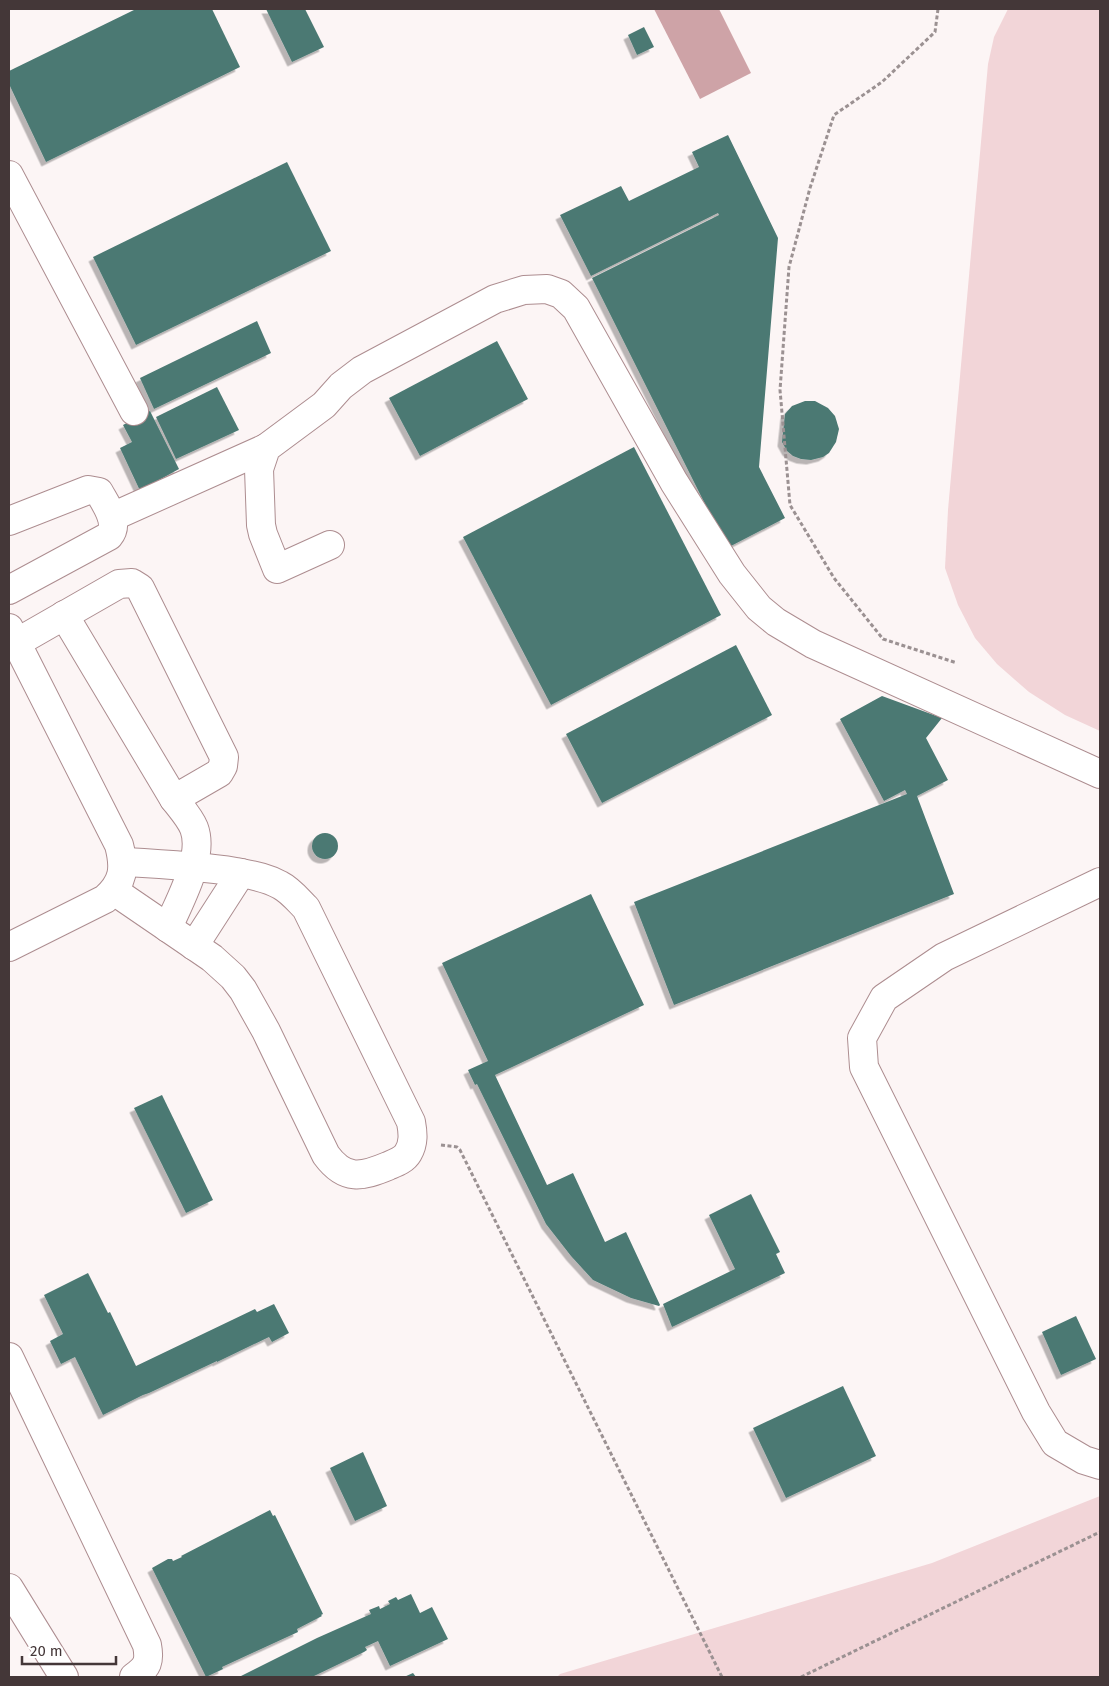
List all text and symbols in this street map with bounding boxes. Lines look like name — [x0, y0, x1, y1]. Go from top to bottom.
scale bar — [22, 1634, 116, 1666]
text: 20 m — [30, 1642, 63, 1660]

